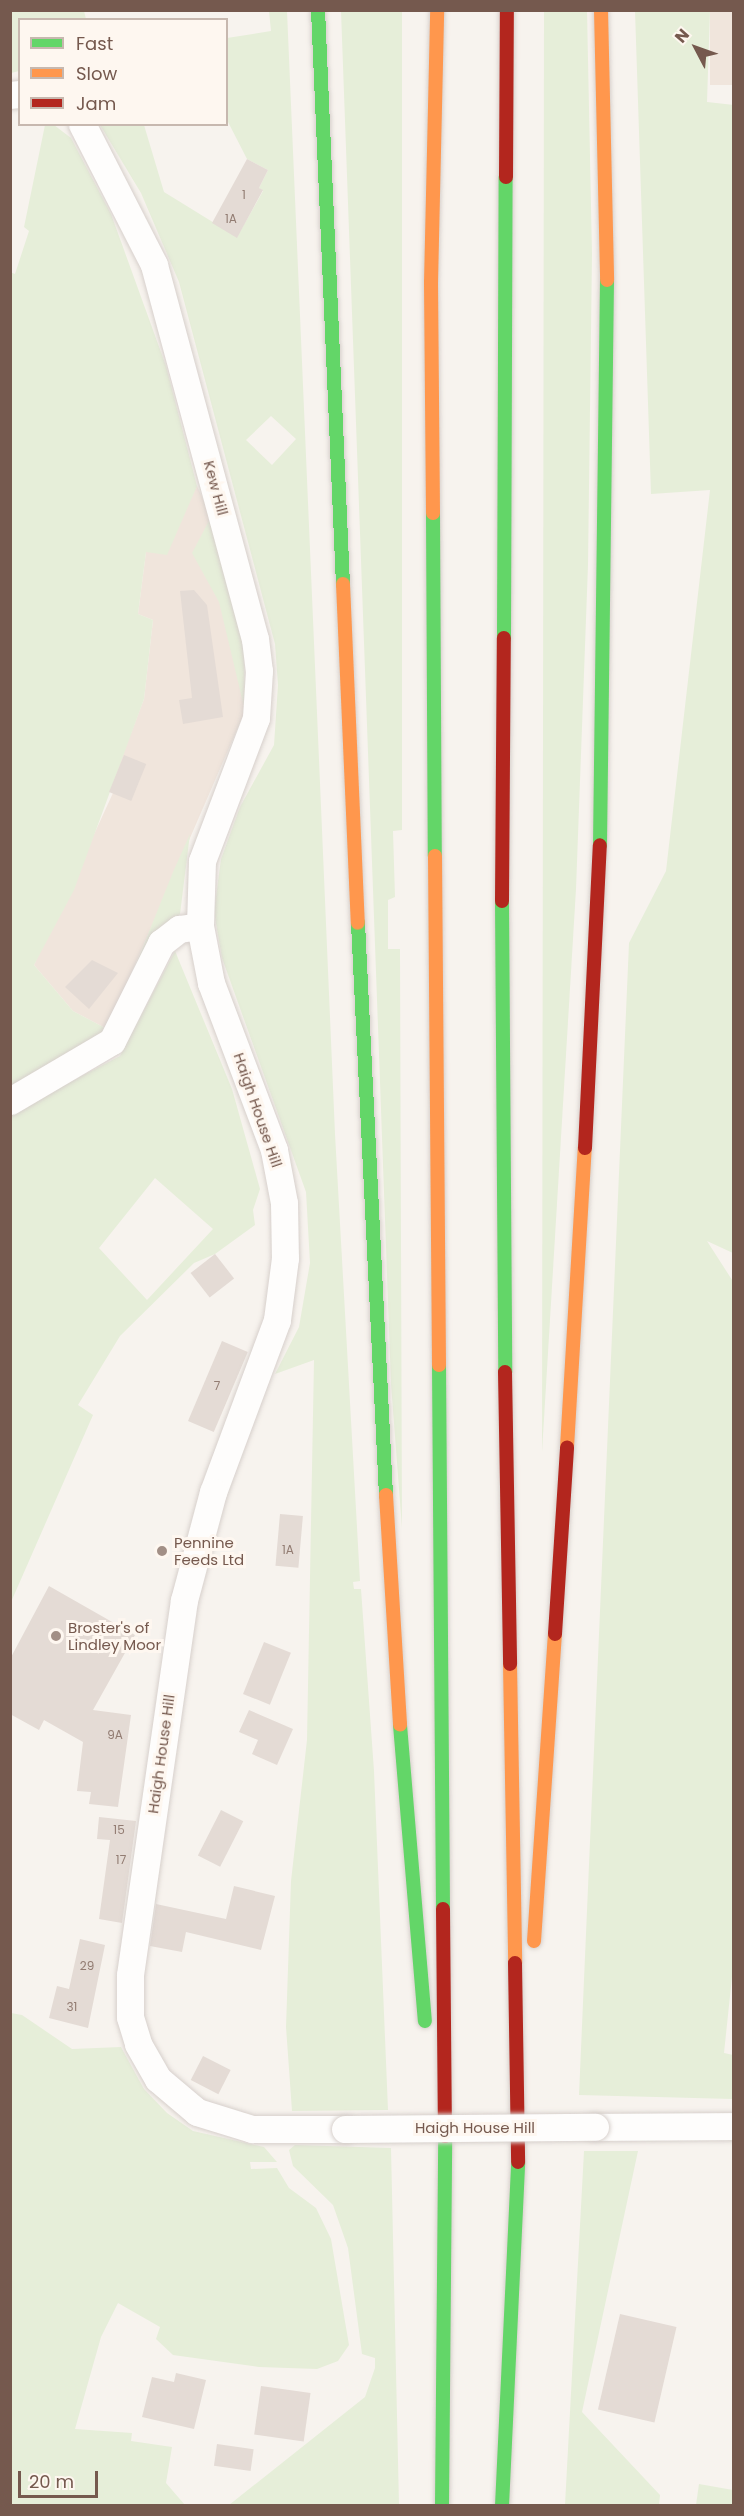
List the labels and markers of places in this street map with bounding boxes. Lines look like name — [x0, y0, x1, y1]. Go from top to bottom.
place label: Pennine Feeds Ltd — [174, 1533, 244, 1568]
marker: Pennine Feeds Ltd — [155, 1544, 169, 1558]
place label: Broster's of Lindley Moor — [68, 1618, 161, 1653]
marker: Broster's of Lindley Moor — [49, 1629, 63, 1643]

